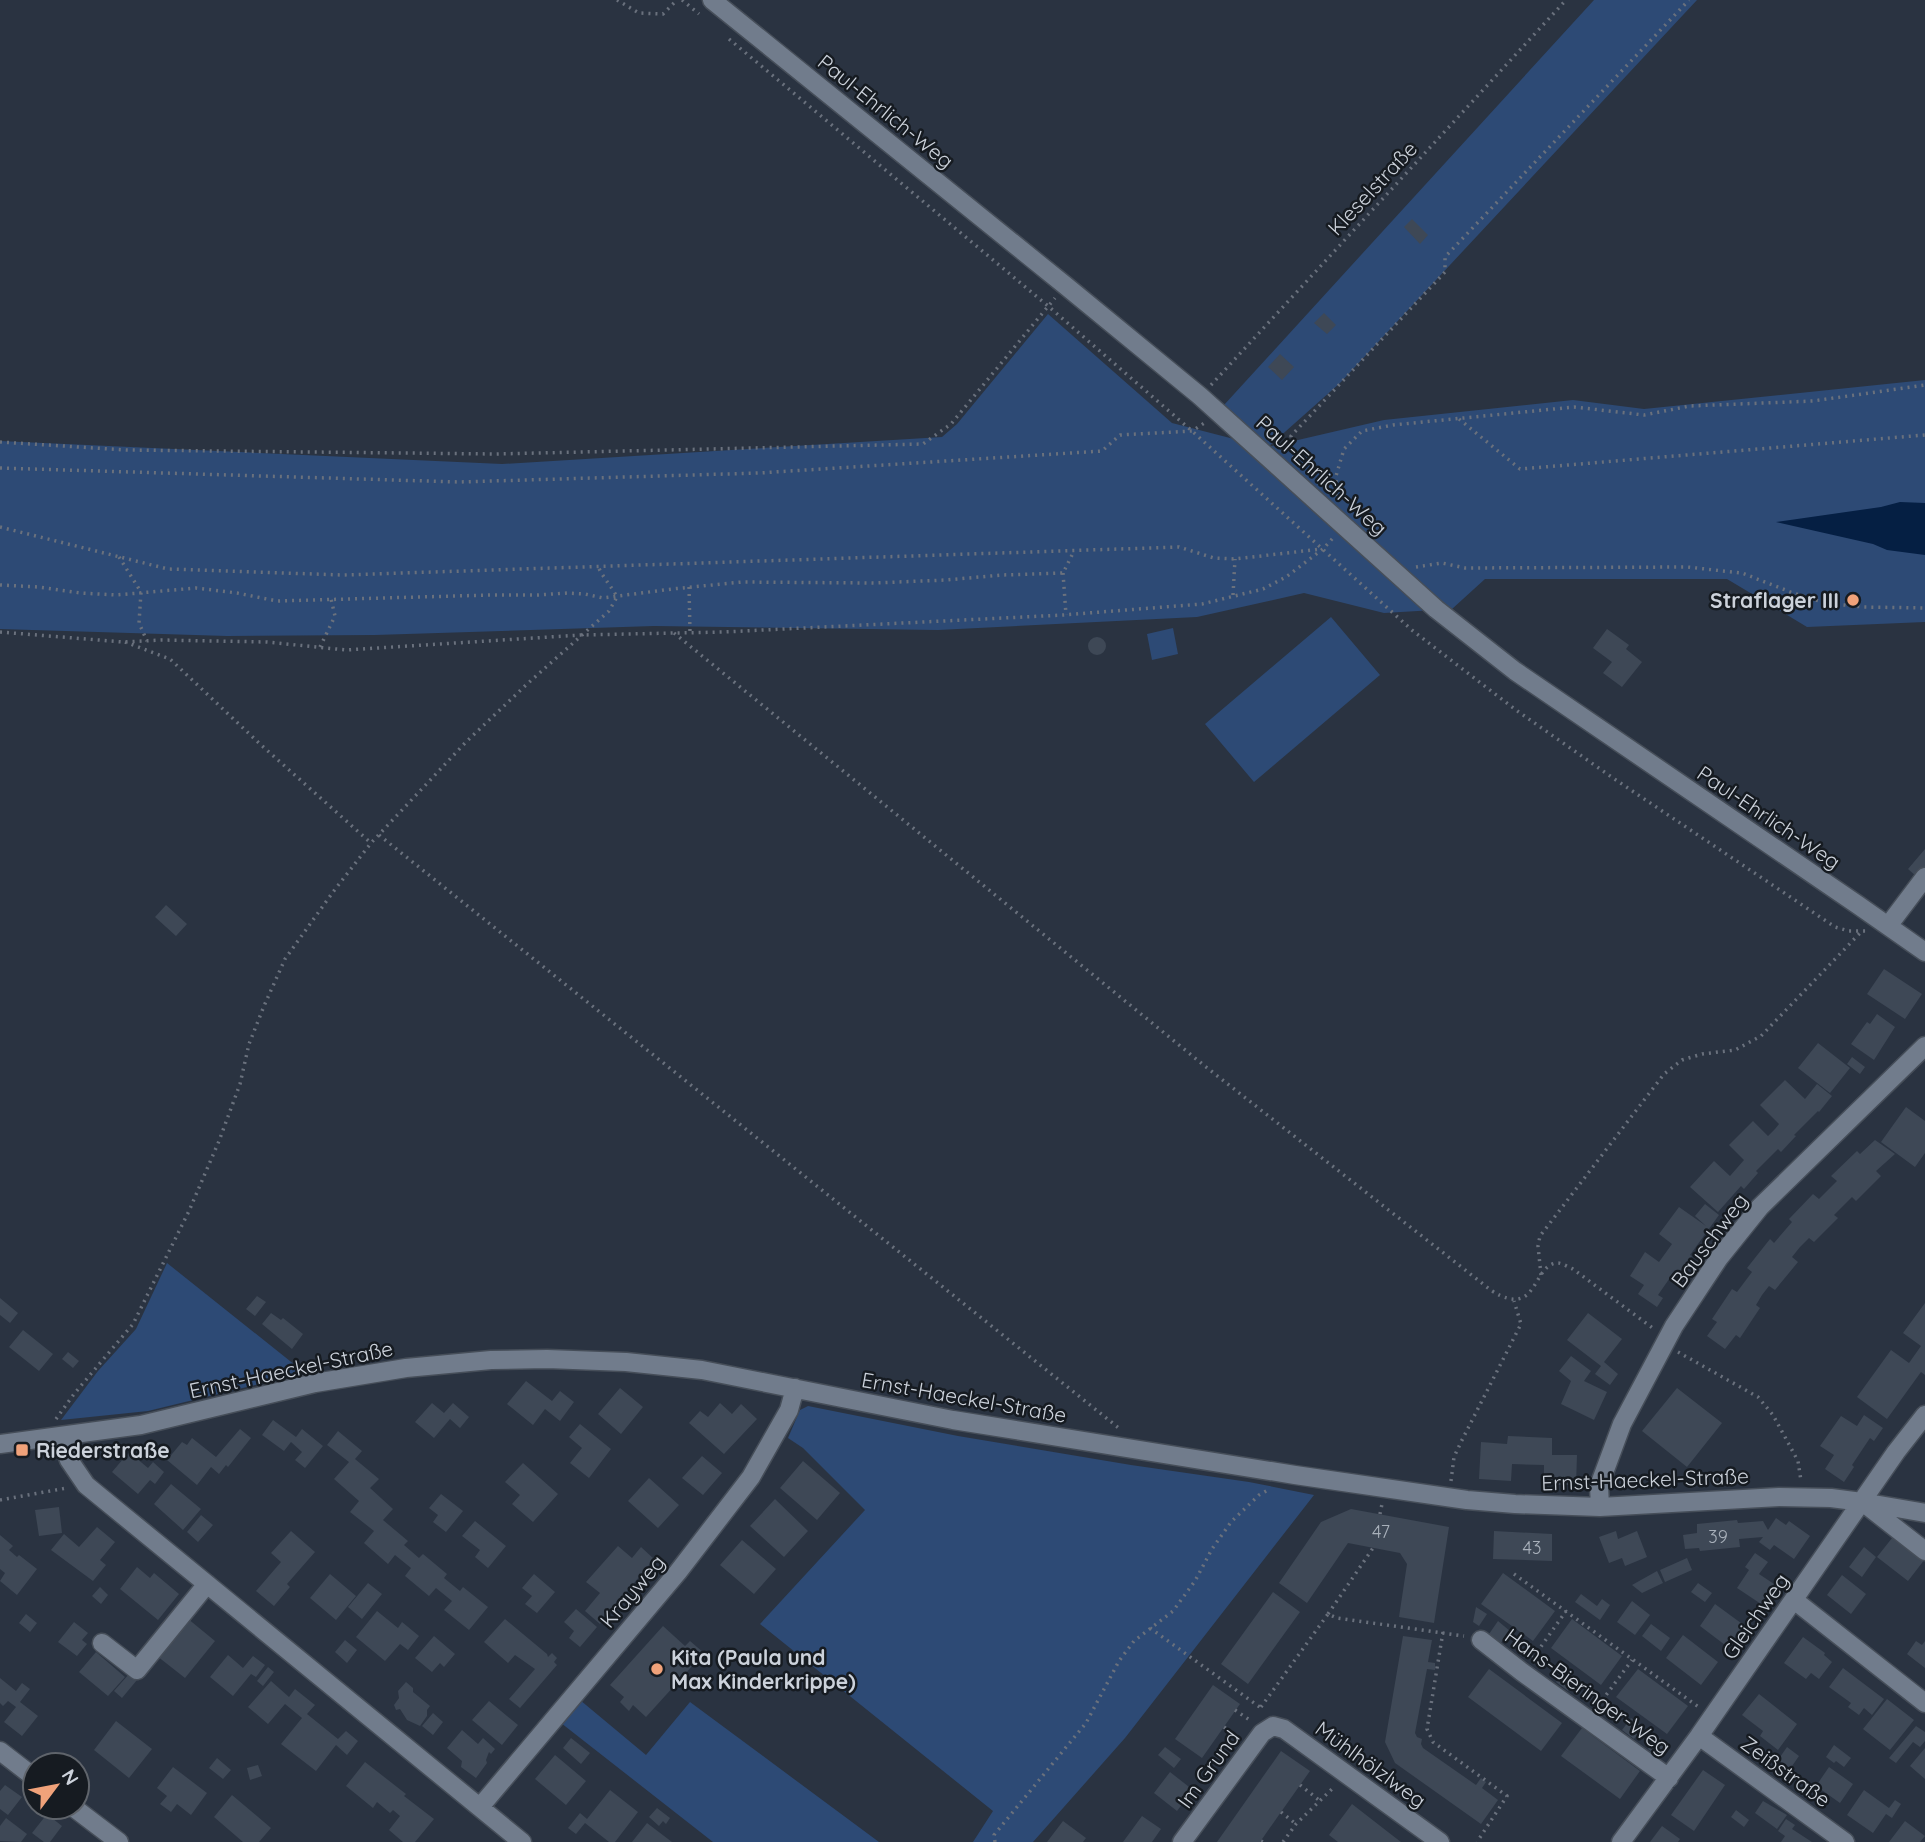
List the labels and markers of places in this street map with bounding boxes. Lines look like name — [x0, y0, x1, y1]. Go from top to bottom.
place label: Straflager III — [1710, 587, 1839, 613]
marker: Straflager III — [1845, 592, 1861, 608]
place label: Riederstraße — [36, 1437, 170, 1463]
marker: Riederstraße — [14, 1442, 30, 1458]
place label: Kita (Paula und Max Kinderkrippe) — [671, 1644, 856, 1694]
marker: Kita (Paula und Max Kinderkrippe) — [649, 1661, 665, 1677]

